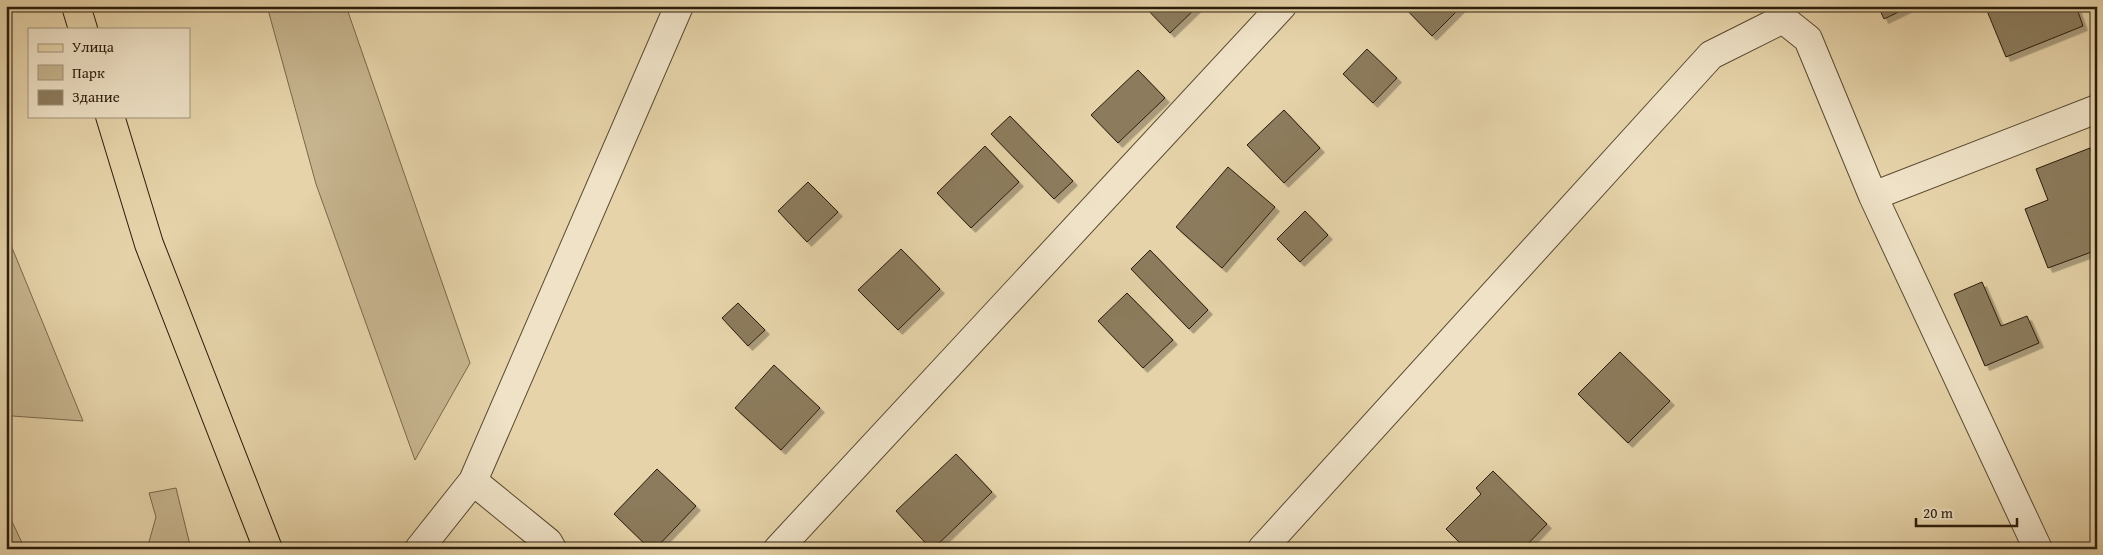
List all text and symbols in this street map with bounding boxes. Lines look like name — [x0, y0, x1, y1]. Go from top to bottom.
legend — [28, 28, 190, 118]
text: Улица — [72, 36, 115, 57]
text: Парк — [72, 62, 105, 83]
text: Здание — [72, 86, 120, 107]
scale bar — [1916, 495, 2017, 527]
text: 20 m — [1923, 502, 1954, 523]

